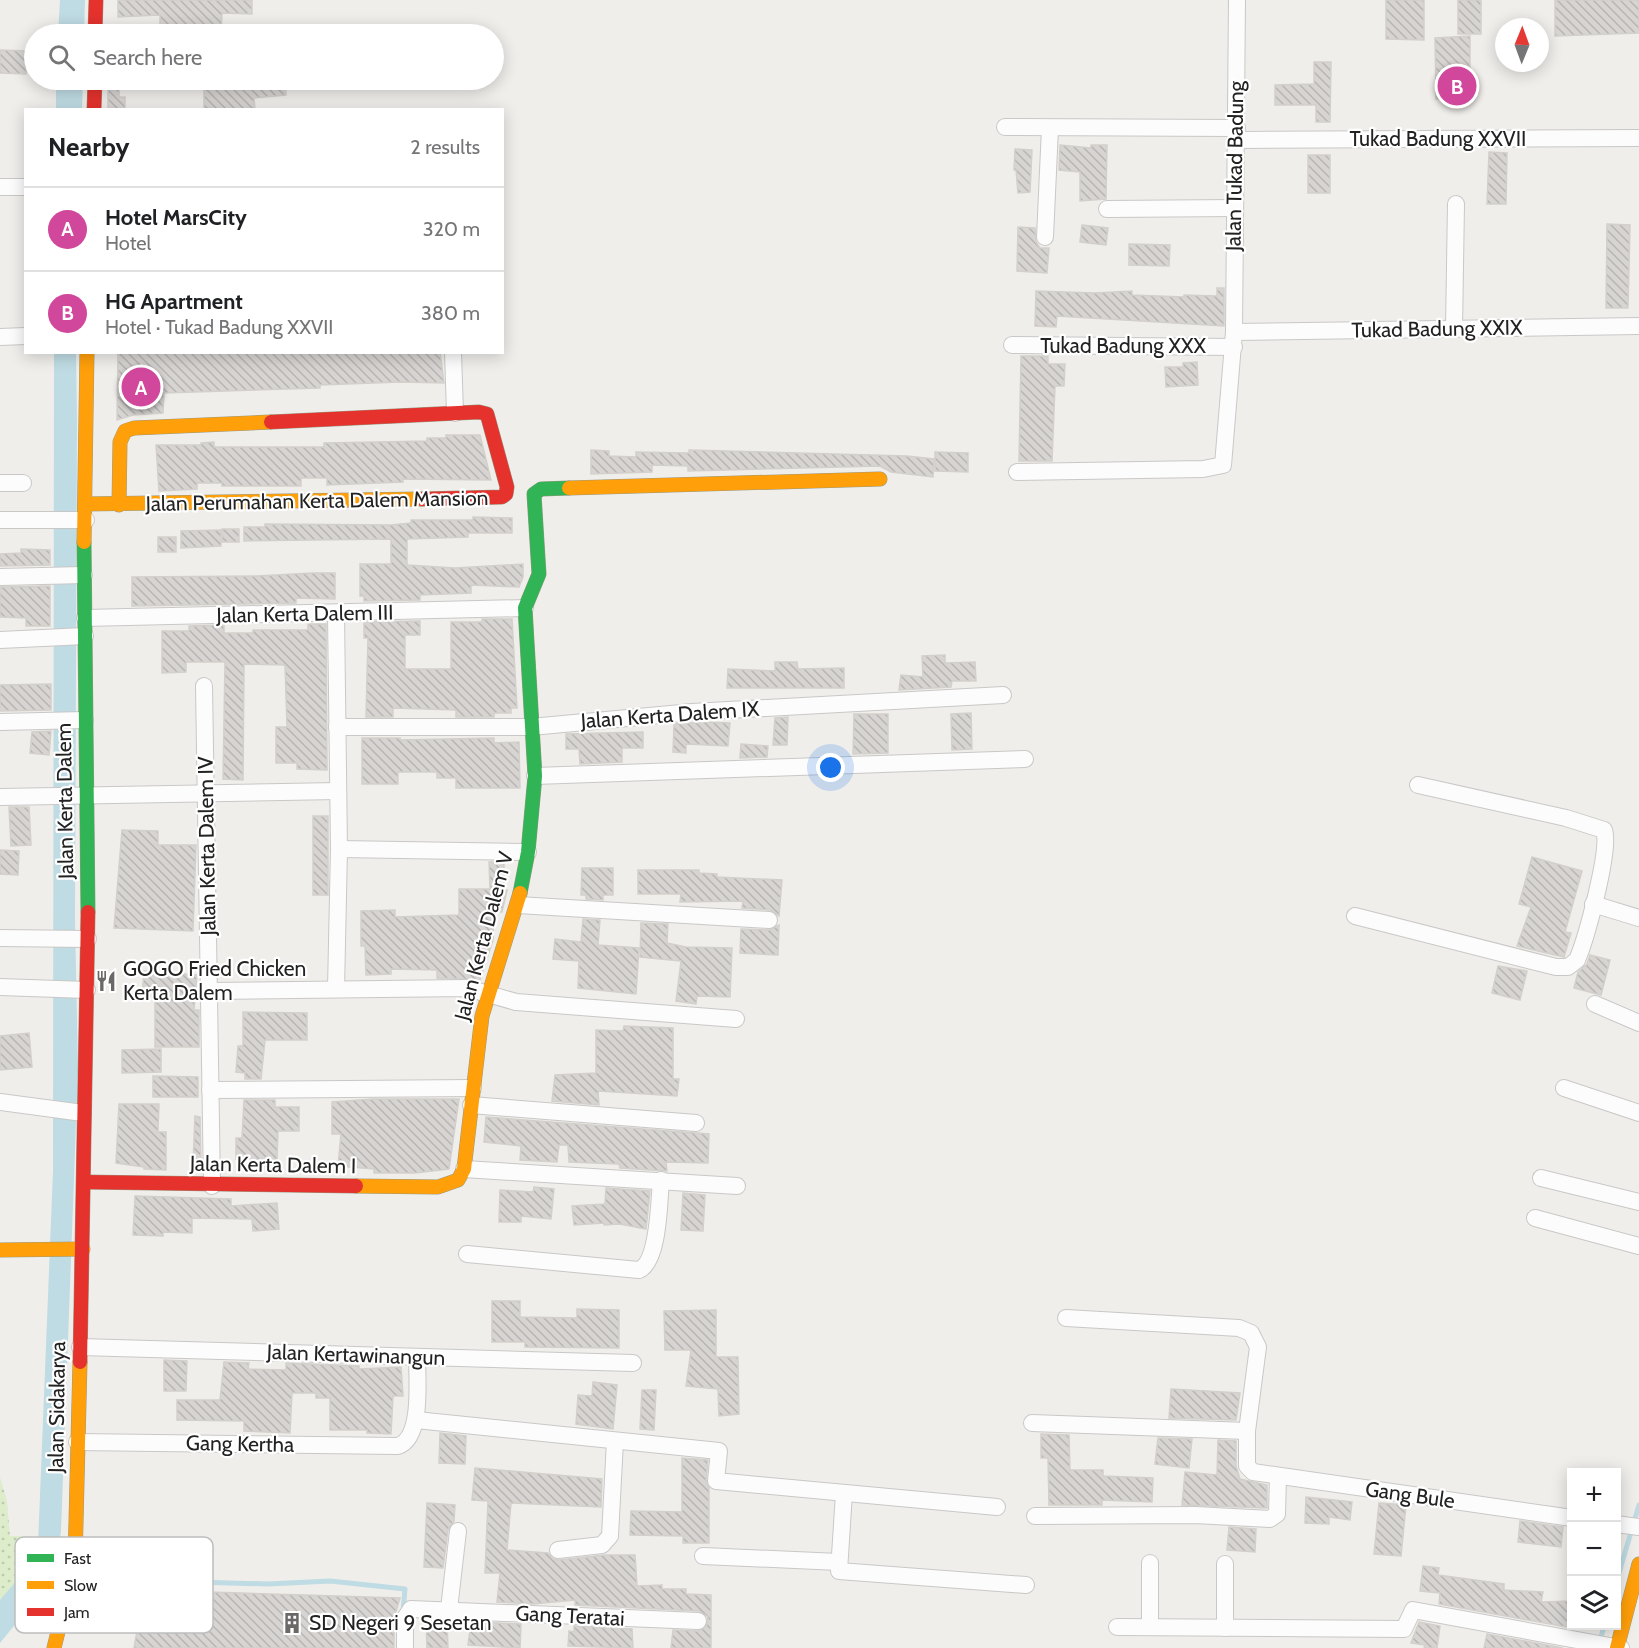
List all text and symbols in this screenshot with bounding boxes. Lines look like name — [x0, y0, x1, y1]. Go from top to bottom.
north arrow — [1495, 18, 1549, 72]
search box — [24, 24, 504, 90]
icon: search — [45, 41, 78, 74]
text: Search here — [93, 44, 202, 71]
pin: B — [1438, 64, 1476, 109]
street label: Jalan Tukad Badung — [1220, 80, 1248, 252]
street label: Tukad Badung XXVII — [1350, 126, 1526, 151]
text: Nearby — [48, 131, 129, 163]
text: 2 results — [410, 135, 480, 159]
text: Hotel MarsCity — [105, 204, 247, 231]
text: A — [61, 217, 74, 241]
text: 320 m — [423, 217, 480, 241]
text: Hotel — [105, 231, 151, 255]
text: HG Apartment — [105, 288, 243, 315]
text: B — [61, 301, 74, 325]
text: 380 m — [421, 301, 480, 325]
street label: Tukad Badung XXIX — [1351, 314, 1523, 342]
text: Hotel · Tukad Badung XXVII — [105, 315, 333, 339]
street label: Tukad Badung XXX — [1040, 333, 1206, 358]
pin: A — [122, 364, 160, 410]
street label: Jalan Perumahan Kerta Dalem Mansion — [144, 485, 489, 516]
street label: Jalan Kerta Dalem III — [215, 599, 394, 628]
street label: Jalan Kerta Dalem IX — [579, 696, 761, 733]
street label: Jalan Kerta Dalem — [51, 723, 78, 880]
your location — [816, 753, 845, 782]
street label: Jalan Kerta Dalem IV — [192, 756, 221, 937]
street label: Jalan Kerta Dalem V — [449, 848, 518, 1024]
place label: GOGO Fried Chicken Kerta Dalem — [123, 956, 306, 1005]
restaurant icon: GOGO Fried Chicken Kerta Dalem — [94, 969, 118, 993]
street label: Jalan Kerta Dalem I — [189, 1151, 356, 1178]
street label: Jalan Kertawinangun — [265, 1339, 446, 1370]
street label: Jalan Sidakarya — [43, 1341, 70, 1474]
street label: Gang Kertha — [186, 1430, 294, 1457]
map controls — [1567, 1468, 1621, 1630]
button: + — [1567, 1468, 1621, 1522]
street label: Gang Bule — [1364, 1476, 1457, 1513]
button: − — [1567, 1522, 1621, 1576]
legend — [15, 1537, 213, 1633]
text: Fast — [64, 1549, 92, 1568]
text: Slow — [64, 1576, 98, 1595]
button: layers — [1567, 1576, 1621, 1630]
street label: Gang Teratai — [515, 1600, 625, 1631]
text: Jam — [63, 1603, 90, 1622]
place label: SD Negeri 9 Sesetan — [309, 1610, 492, 1635]
building icon: SD Negeri 9 Sesetan — [280, 1611, 304, 1635]

